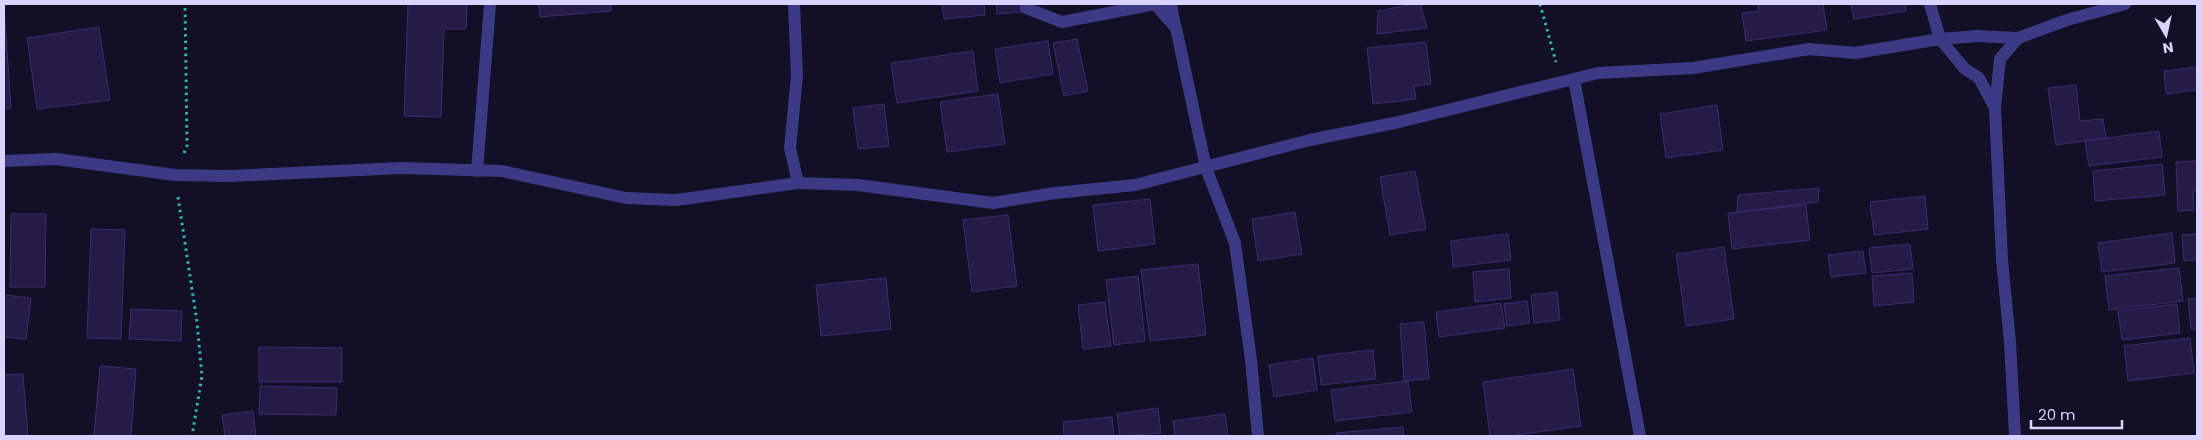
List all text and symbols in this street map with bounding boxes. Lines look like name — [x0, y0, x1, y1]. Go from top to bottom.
north arrow — [2141, 10, 2191, 60]
text: N — [2161, 37, 2175, 59]
scale bar — [2031, 398, 2122, 430]
text: 20 m — [2038, 404, 2076, 425]

